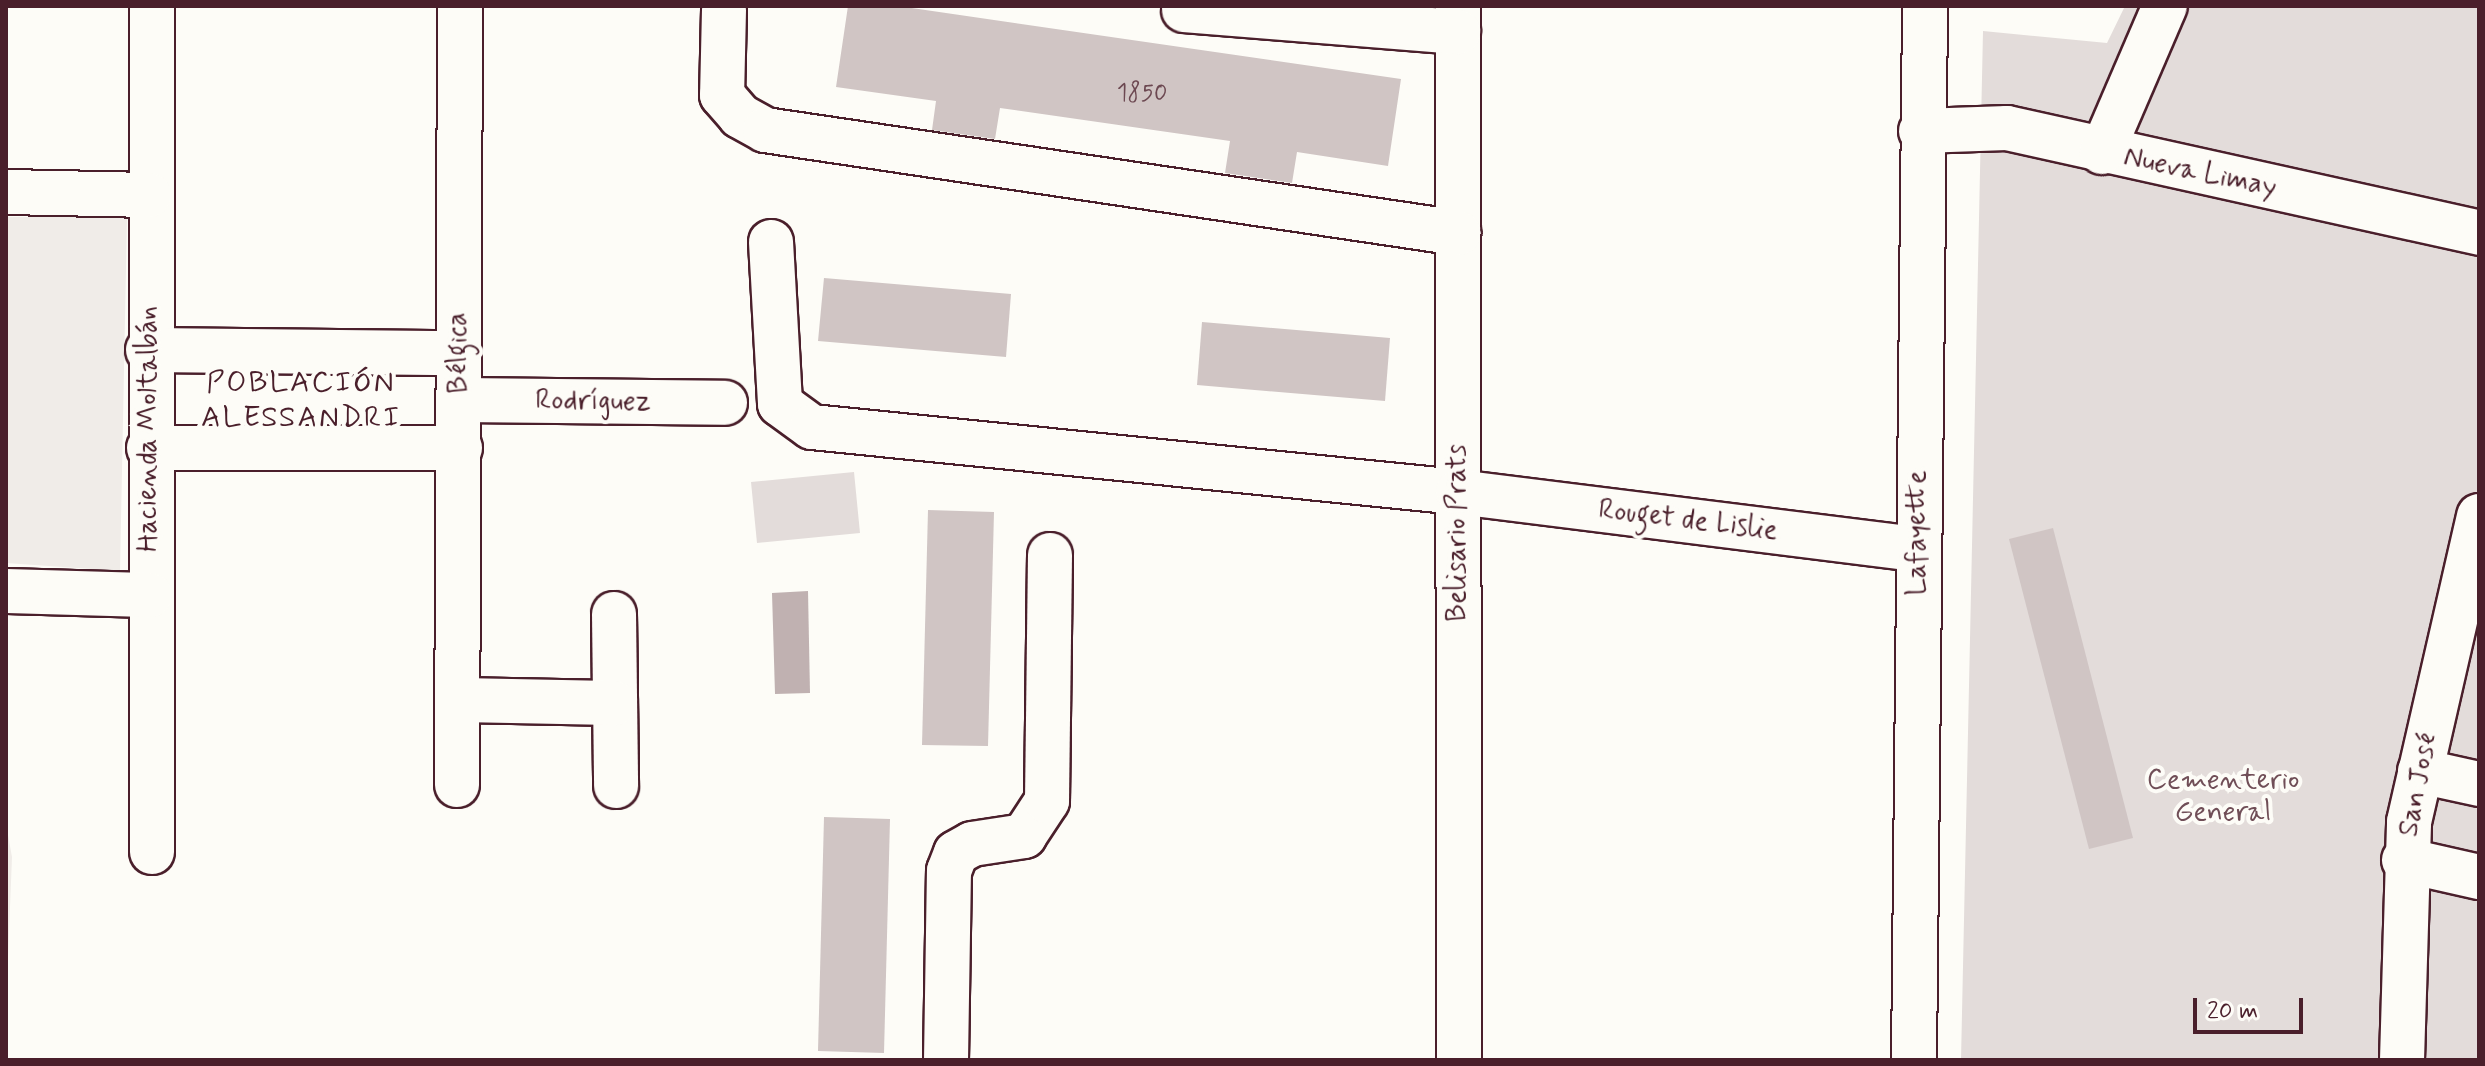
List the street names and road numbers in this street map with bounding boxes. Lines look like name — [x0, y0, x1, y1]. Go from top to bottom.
street label: Nueva Limay — [2119, 140, 2281, 206]
street label: Hacienda Moltalbán — [132, 308, 166, 550]
street label: Bélgica — [441, 312, 477, 394]
street label: Rodríguez — [535, 384, 651, 420]
street label: Belisario Prats — [1441, 444, 1475, 622]
street label: Lafayette — [1901, 470, 1935, 596]
street label: Rouget de Lislie — [1594, 493, 1782, 549]
street label: San José — [2392, 730, 2446, 840]

